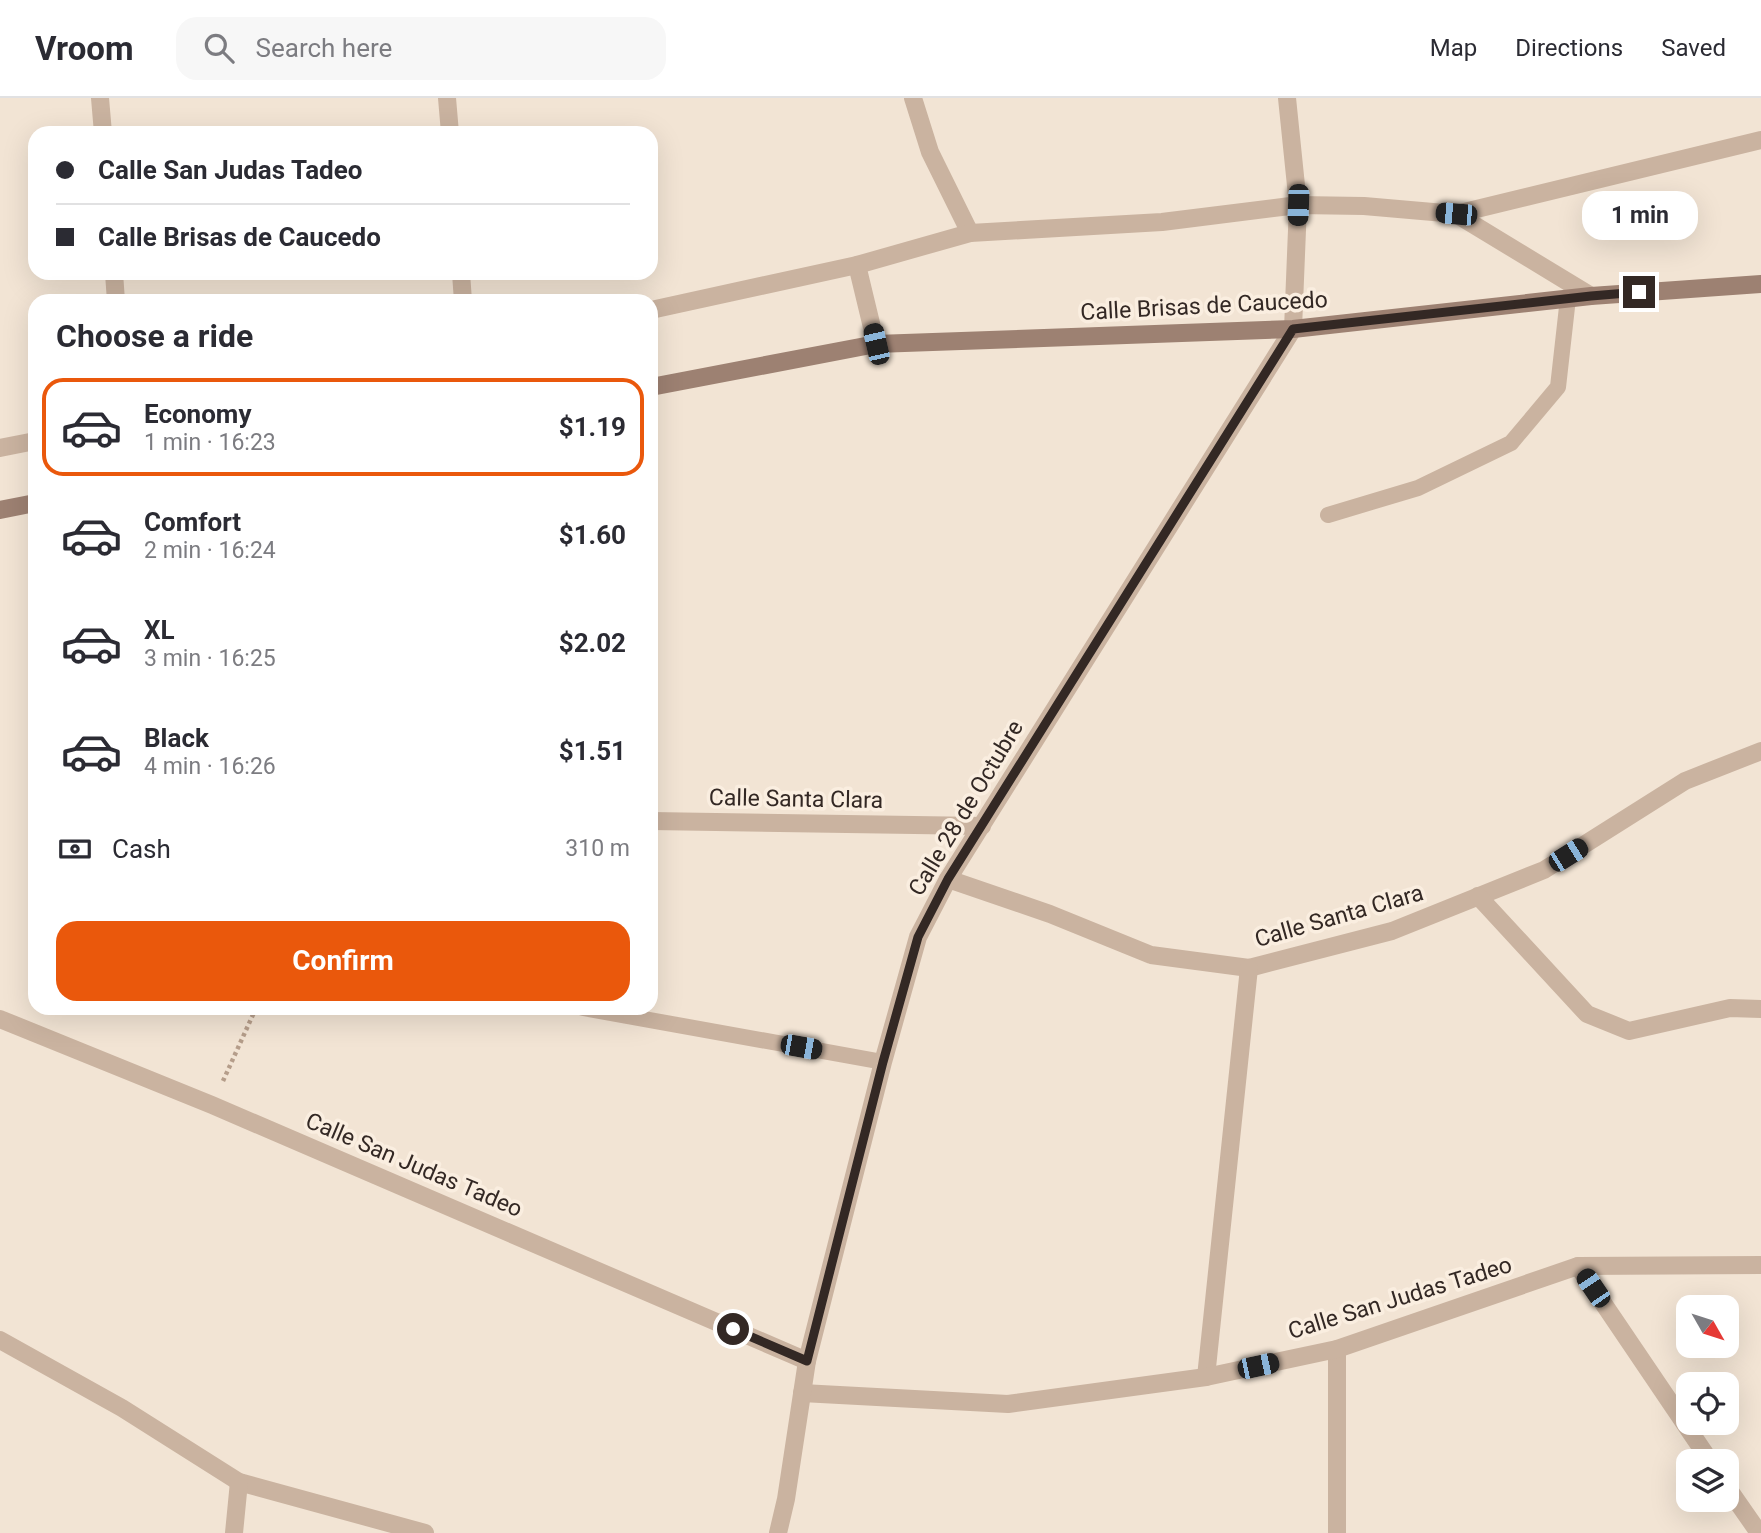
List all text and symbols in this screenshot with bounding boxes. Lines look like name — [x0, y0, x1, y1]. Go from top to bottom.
search box — [176, 17, 666, 80]
text: Vroom — [35, 29, 134, 68]
icon: search — [200, 29, 238, 67]
text: Search here — [256, 33, 392, 63]
text: Map — [1430, 34, 1477, 62]
text: Directions — [1515, 34, 1623, 62]
text: Saved — [1661, 34, 1726, 62]
text: Calle San Judas Tadeo — [98, 155, 362, 185]
car — [1287, 184, 1310, 226]
callout: 1 min — [1581, 190, 1697, 240]
car — [1435, 202, 1478, 226]
text: 1 min — [1611, 202, 1669, 229]
text: Calle Brisas de Caucedo — [98, 222, 381, 252]
route end — [1623, 276, 1655, 308]
street label: Calle Brisas de Caucedo — [1080, 286, 1328, 326]
text: Choose a ride — [56, 317, 253, 355]
car — [862, 321, 891, 367]
icon: car — [60, 396, 123, 459]
text: Economy — [144, 399, 251, 429]
text: $1.19 — [559, 412, 626, 442]
text: 1 min · 16:23 — [144, 429, 276, 456]
icon: car — [60, 504, 123, 567]
text: Comfort — [144, 507, 241, 537]
text: $1.60 — [559, 520, 626, 550]
text: 2 min · 16:24 — [144, 537, 276, 564]
icon: car — [60, 612, 123, 675]
text: XL — [144, 615, 175, 645]
text: $2.02 — [559, 628, 626, 658]
text: 3 min · 16:25 — [144, 645, 276, 672]
street label: Calle 28 de Octubre — [903, 715, 1029, 901]
icon: car — [60, 720, 123, 783]
text: Black — [144, 723, 209, 753]
text: $1.51 — [559, 736, 626, 766]
text: 4 min · 16:26 — [144, 753, 276, 780]
street label: Calle Santa Clara — [709, 784, 883, 814]
icon: cash — [56, 830, 94, 868]
text: Cash — [112, 834, 171, 864]
text: 310 m — [565, 835, 630, 862]
car — [1545, 835, 1592, 875]
street label: Calle Santa Clara — [1252, 879, 1426, 953]
button: Confirm — [56, 921, 630, 1001]
car — [779, 1033, 824, 1061]
street label: Calle San Judas Tadeo — [302, 1107, 526, 1223]
street label: Calle San Judas Tadeo — [1285, 1251, 1515, 1345]
car — [1573, 1265, 1614, 1311]
north arrow — [1676, 1295, 1740, 1358]
map controls — [1676, 1295, 1739, 1512]
route start — [717, 1313, 749, 1345]
car — [1236, 1351, 1281, 1381]
button: locate — [1676, 1372, 1739, 1435]
button: layers — [1676, 1449, 1739, 1512]

